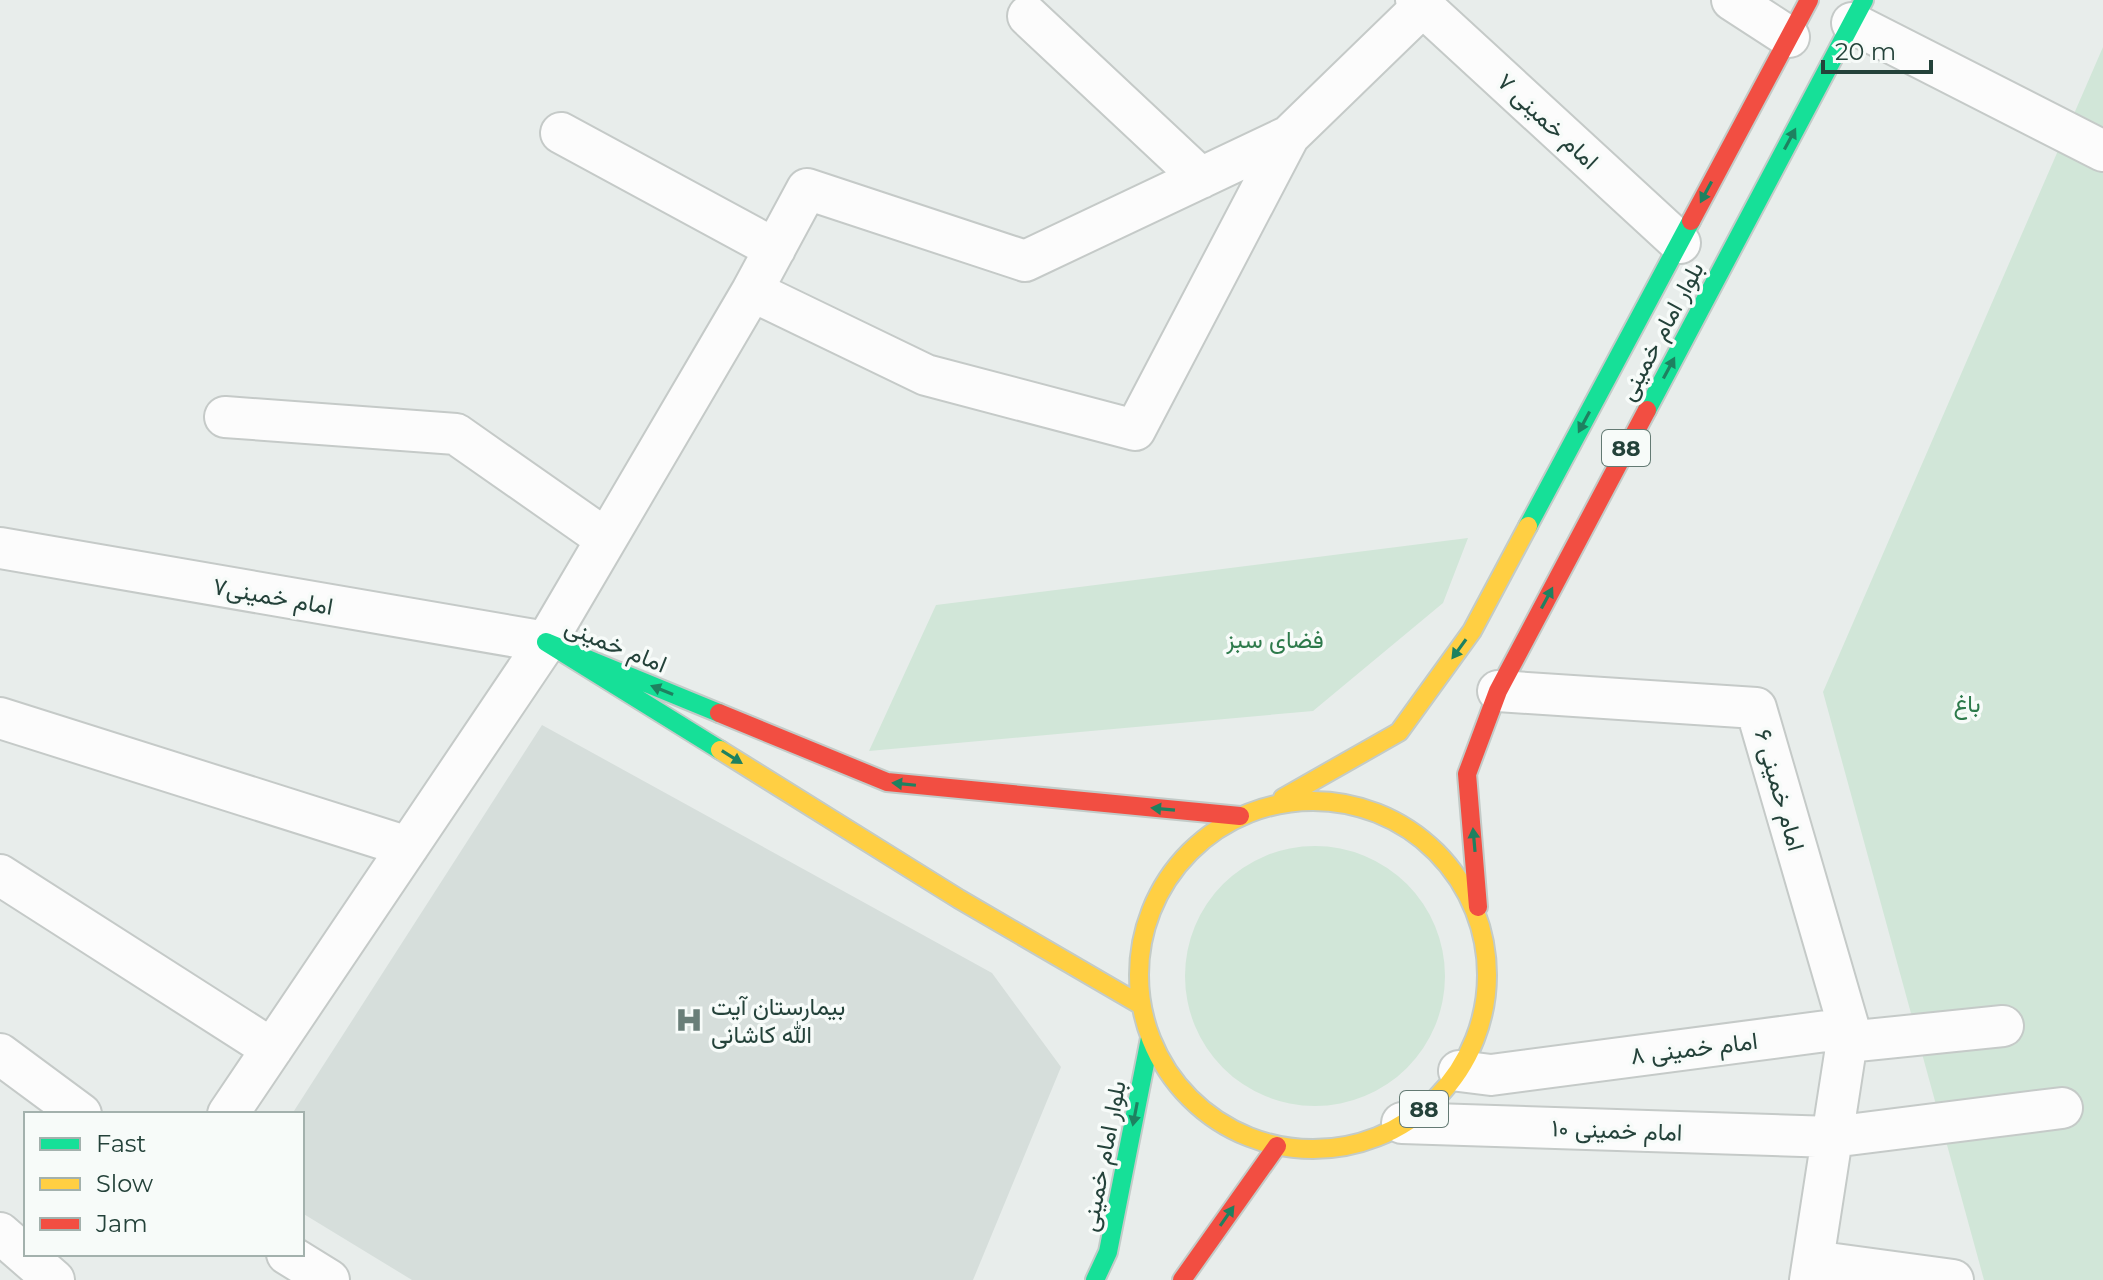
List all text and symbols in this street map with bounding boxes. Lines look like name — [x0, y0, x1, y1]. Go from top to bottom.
scale bar — [1823, 24, 1931, 74]
text: 20 m — [1835, 37, 1896, 66]
street label: امام خمینی ۷ — [1490, 67, 1605, 177]
one-way arrow — [1784, 127, 1797, 150]
one-way arrow — [1700, 181, 1713, 204]
street label: بلوار امام خمینی — [1612, 257, 1711, 406]
one-way arrow — [1662, 357, 1675, 380]
one-way arrow — [1577, 410, 1590, 433]
road number: 88 — [1602, 430, 1650, 466]
street label: امام خمینی۷ — [210, 571, 335, 623]
one-way arrow — [1540, 587, 1554, 609]
street label: امام خمینی — [560, 611, 671, 680]
park label: فضای سبز — [1225, 625, 1324, 655]
one-way arrow — [1451, 639, 1467, 660]
one-way arrow — [650, 683, 674, 696]
park label: باغ — [1953, 689, 1981, 720]
street label: امام خمینی ۶ — [1747, 726, 1811, 855]
one-way arrow — [721, 750, 743, 764]
one-way arrow — [891, 778, 916, 791]
one-way arrow — [1150, 802, 1175, 815]
one-way arrow — [1467, 827, 1480, 852]
place label: بیمارستان آیت الله کاشانی — [711, 992, 845, 1049]
hospital icon: بیمارستان آیت الله کاشانی — [674, 1005, 704, 1035]
street label: امام خمینی ۸ — [1629, 1026, 1759, 1072]
street label: بلوار امام خمینی — [1074, 1078, 1134, 1234]
road number: 88 — [1400, 1091, 1448, 1127]
one-way arrow — [1128, 1102, 1141, 1127]
legend — [24, 1112, 304, 1256]
street label: امام خمینی ۱۰ — [1551, 1113, 1683, 1149]
text: Fast — [96, 1129, 147, 1158]
text: Slow — [96, 1169, 153, 1198]
one-way arrow — [1219, 1206, 1235, 1227]
text: Jam — [95, 1209, 148, 1238]

